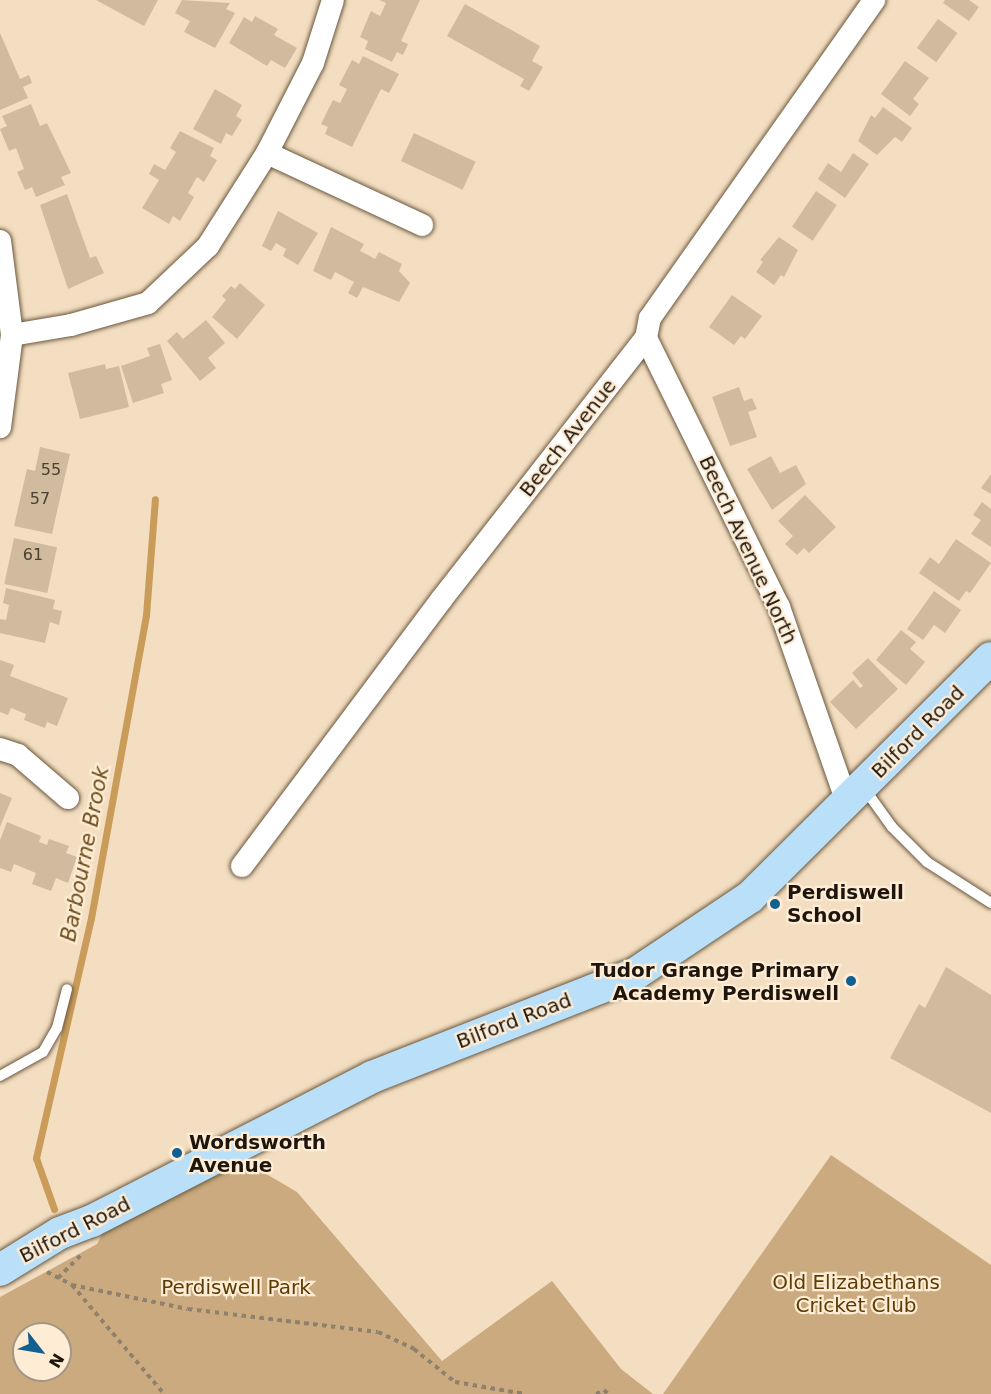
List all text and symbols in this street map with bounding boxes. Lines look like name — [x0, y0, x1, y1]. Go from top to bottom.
street label: Beech Avenue — [515, 374, 621, 502]
street label: Beech Avenue North — [694, 452, 802, 648]
house number: 55 — [41, 460, 61, 480]
house number: 57 — [30, 489, 50, 509]
house number: 61 — [23, 545, 43, 565]
street label: Bilford Road — [867, 681, 969, 783]
water label: Barbourne Brook — [56, 764, 114, 944]
place label: Perdiswell School — [787, 880, 904, 927]
marker: Perdiswell School — [768, 897, 782, 911]
place label: Tudor Grange Primary Academy Perdiswell — [591, 958, 839, 1005]
marker: Tudor Grange Primary Academy Perdiswell — [844, 974, 858, 988]
street label: Bilford Road — [453, 988, 575, 1054]
place label: Wordsworth Avenue — [189, 1130, 326, 1177]
marker: Wordsworth Avenue — [170, 1146, 184, 1160]
street label: Bilford Road — [16, 1192, 134, 1268]
park label: Old Elizabethans Cricket Club — [772, 1270, 940, 1317]
park label: Perdiswell Park — [161, 1275, 311, 1299]
north arrow — [12, 1322, 72, 1382]
text: N — [45, 1350, 68, 1371]

